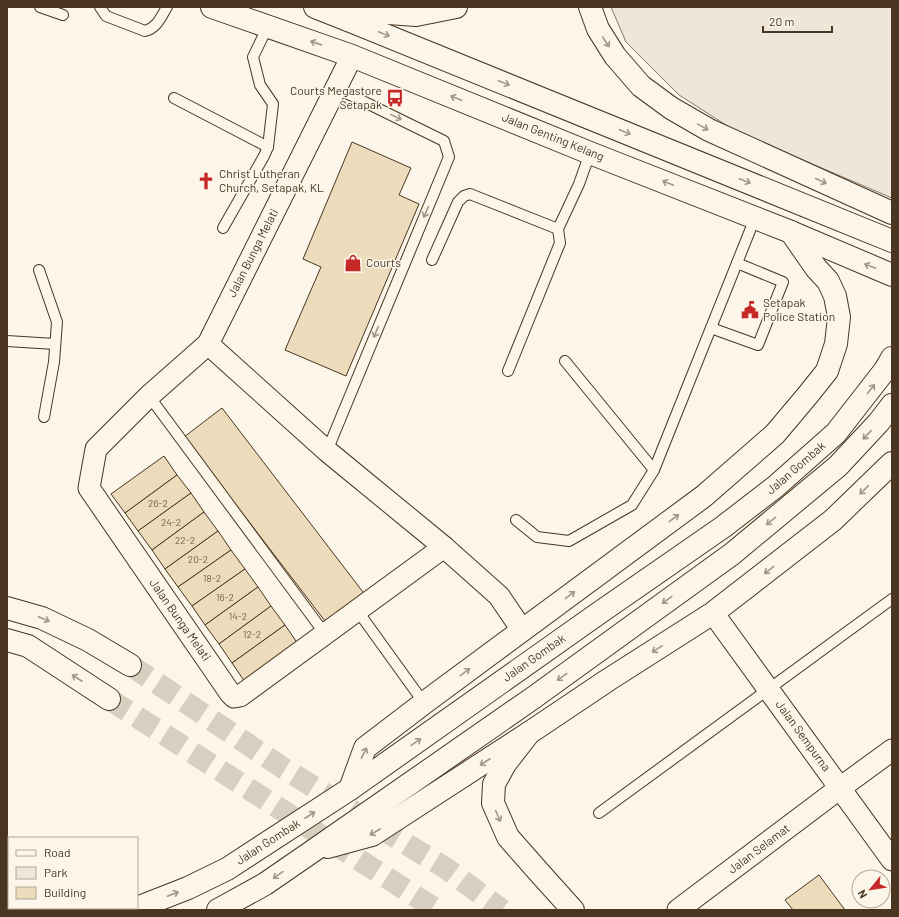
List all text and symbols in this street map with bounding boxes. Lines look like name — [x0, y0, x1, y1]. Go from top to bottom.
scale bar — [763, 8, 832, 34]
text: 20 m — [769, 14, 795, 28]
one-way arrow — [377, 31, 389, 39]
one-way arrow — [602, 36, 610, 47]
one-way arrow — [309, 39, 322, 46]
one-way arrow — [498, 80, 510, 88]
place label: Courts Megastore Setapak — [290, 83, 382, 111]
bus stop icon: Courts Megastore Setapak — [385, 88, 405, 108]
one-way arrow — [451, 94, 463, 101]
street label: Jalan Genting Kelang — [500, 109, 607, 163]
one-way arrow — [390, 114, 402, 121]
one-way arrow — [697, 123, 709, 131]
one-way arrow — [618, 129, 630, 136]
place label: Christ Lutheran Church, Setapak, KL — [219, 166, 324, 194]
church icon: Christ Lutheran Church, Setapak, KL — [196, 171, 216, 191]
one-way arrow — [815, 177, 827, 185]
one-way arrow — [739, 178, 751, 185]
one-way arrow — [662, 179, 674, 187]
street label: Jalan Bunga Melati — [224, 206, 280, 299]
one-way arrow — [422, 206, 429, 218]
shop icon: Courts — [343, 253, 363, 273]
place label: Courts — [366, 255, 401, 269]
one-way arrow — [865, 262, 877, 269]
place label: Setapak Police Station — [763, 295, 835, 323]
public building icon: Setapak Police Station — [740, 300, 760, 320]
one-way arrow — [372, 326, 379, 338]
one-way arrow — [866, 383, 875, 394]
one-way arrow — [862, 430, 872, 440]
street label: Jalan Gombak — [763, 438, 828, 497]
one-way arrow — [859, 485, 869, 495]
house number: 26-2 — [148, 497, 168, 509]
one-way arrow — [669, 514, 680, 522]
house number: 24-2 — [161, 516, 181, 528]
one-way arrow — [765, 517, 776, 526]
house number: 22-2 — [175, 534, 195, 546]
house number: 20-2 — [188, 553, 208, 565]
one-way arrow — [764, 565, 775, 574]
house number: 18-2 — [203, 572, 221, 584]
street label: Jalan Bunga Melati — [147, 576, 214, 663]
house number: 16-2 — [216, 591, 234, 603]
one-way arrow — [564, 591, 575, 599]
one-way arrow — [662, 596, 673, 604]
house number: 14-2 — [229, 610, 247, 622]
one-way arrow — [38, 616, 50, 624]
house number: 12-2 — [243, 628, 261, 640]
street label: Jalan Gombak — [499, 630, 567, 684]
one-way arrow — [652, 645, 663, 653]
one-way arrow — [460, 668, 471, 677]
one-way arrow — [71, 673, 82, 682]
one-way arrow — [557, 673, 568, 681]
street label: Jalan Sempurna — [773, 697, 834, 774]
one-way arrow — [410, 738, 421, 746]
one-way arrow — [361, 747, 368, 759]
one-way arrow — [479, 758, 490, 766]
one-way arrow — [495, 809, 503, 821]
one-way arrow — [304, 811, 315, 819]
street label: Jalan Gombak — [233, 815, 302, 867]
street label: Jalan Selamat — [725, 820, 792, 876]
one-way arrow — [369, 829, 381, 837]
legend — [8, 837, 138, 909]
text: Road — [44, 845, 71, 859]
text: Park — [44, 865, 68, 879]
north arrow — [851, 869, 891, 909]
one-way arrow — [273, 871, 284, 879]
text: Building — [44, 885, 86, 899]
text: N — [854, 888, 869, 901]
one-way arrow — [167, 889, 179, 897]

